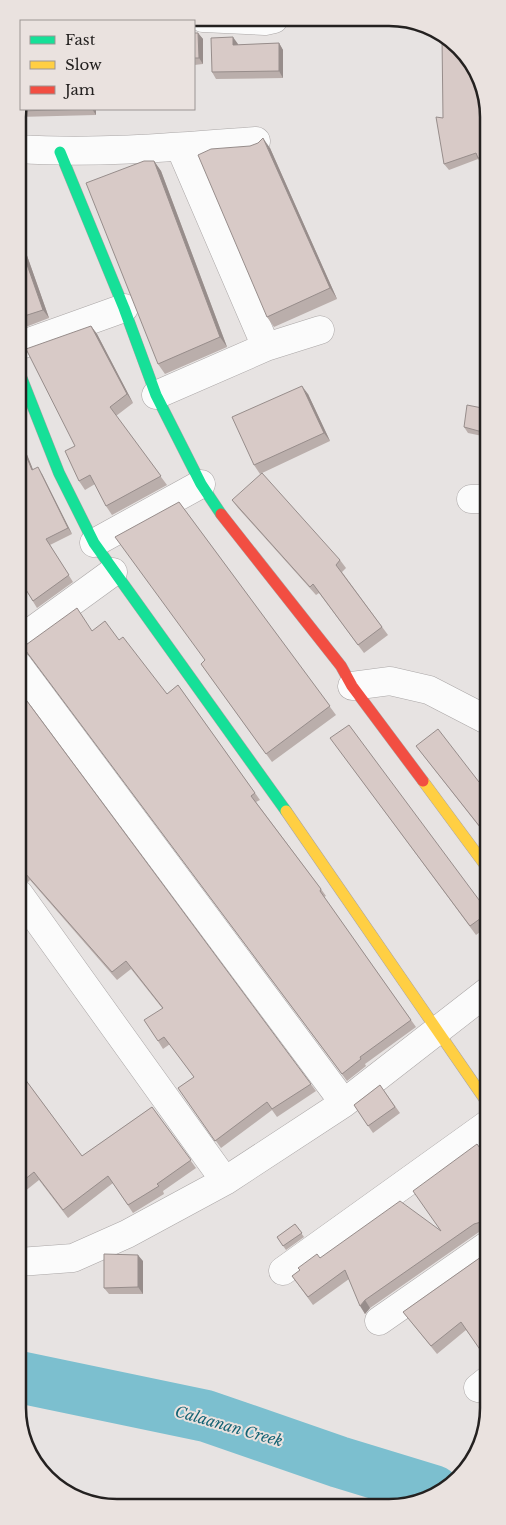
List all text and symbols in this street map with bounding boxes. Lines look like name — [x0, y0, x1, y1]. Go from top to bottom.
legend — [20, 20, 195, 110]
text: Fast — [65, 30, 96, 49]
text: Slow — [65, 55, 102, 74]
text: Jam — [63, 80, 95, 99]
water label: Calaanan Creek — [173, 1402, 285, 1450]

